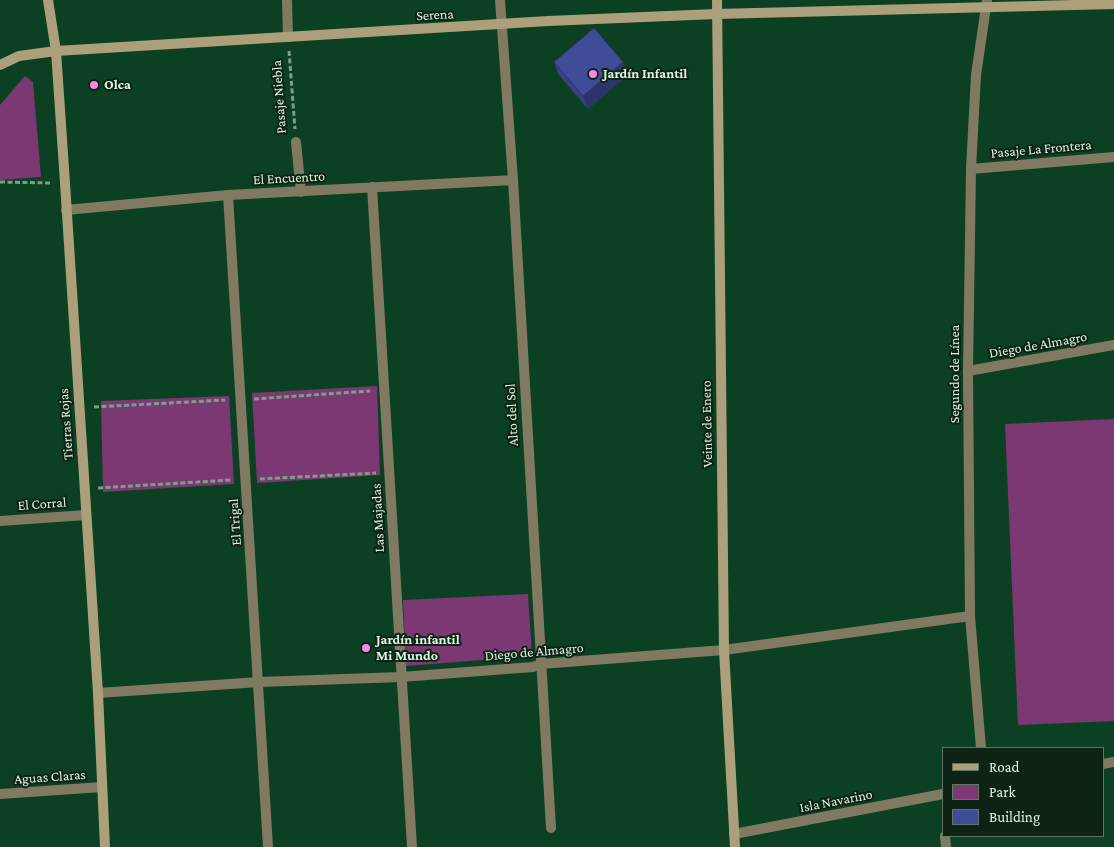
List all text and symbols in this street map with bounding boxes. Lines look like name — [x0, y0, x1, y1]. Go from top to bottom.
street label: Serena — [416, 6, 454, 24]
street label: Pasaje Niebla — [268, 60, 290, 134]
place label: Jardín Infantil — [603, 66, 687, 82]
marker: Jardín Infantil — [587, 68, 599, 80]
place label: Olca — [104, 77, 131, 93]
marker: Olca — [88, 79, 100, 91]
street label: Pasaje La Frontera — [990, 136, 1092, 162]
street label: El Encuentro — [253, 168, 325, 188]
street label: Segundo de Línea — [947, 325, 963, 423]
street label: Diego de Almagro — [988, 328, 1088, 362]
street label: Veinte de Enero — [698, 380, 716, 468]
street label: Alto del Sol — [502, 383, 522, 447]
street label: Tierras Rojas — [55, 388, 77, 460]
street label: Las Majadas — [368, 483, 388, 553]
street label: El Corral — [17, 494, 67, 514]
street label: El Trigal — [225, 498, 245, 546]
place label: Jardín infantil Mi Mundo — [376, 632, 460, 664]
street label: Diego de Almagro — [484, 639, 584, 665]
marker: Jardín infantil Mi Mundo — [360, 642, 372, 654]
legend — [942, 747, 1104, 837]
text: Road — [989, 759, 1019, 775]
street label: Aguas Claras — [14, 766, 86, 788]
text: Park — [989, 784, 1016, 800]
street label: Isla Navarino — [798, 786, 874, 816]
text: Building — [989, 809, 1040, 825]

